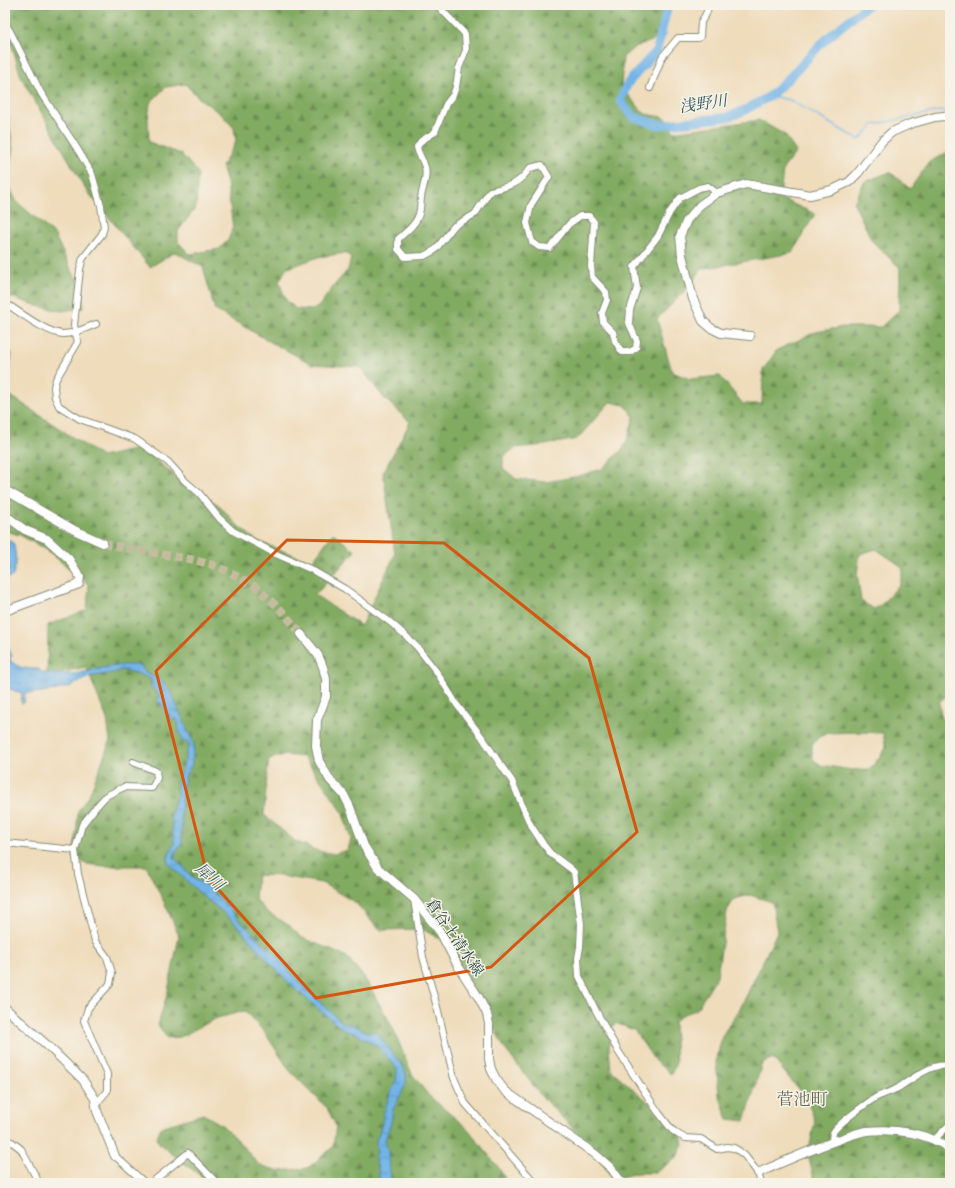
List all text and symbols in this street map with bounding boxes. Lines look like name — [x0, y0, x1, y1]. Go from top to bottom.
water label: 浅野川 — [678, 90, 731, 120]
water label: 犀川 — [189, 859, 229, 898]
street label: 倉谷土清水線 — [420, 895, 488, 981]
district label: 菅池町 — [777, 1089, 828, 1113]

